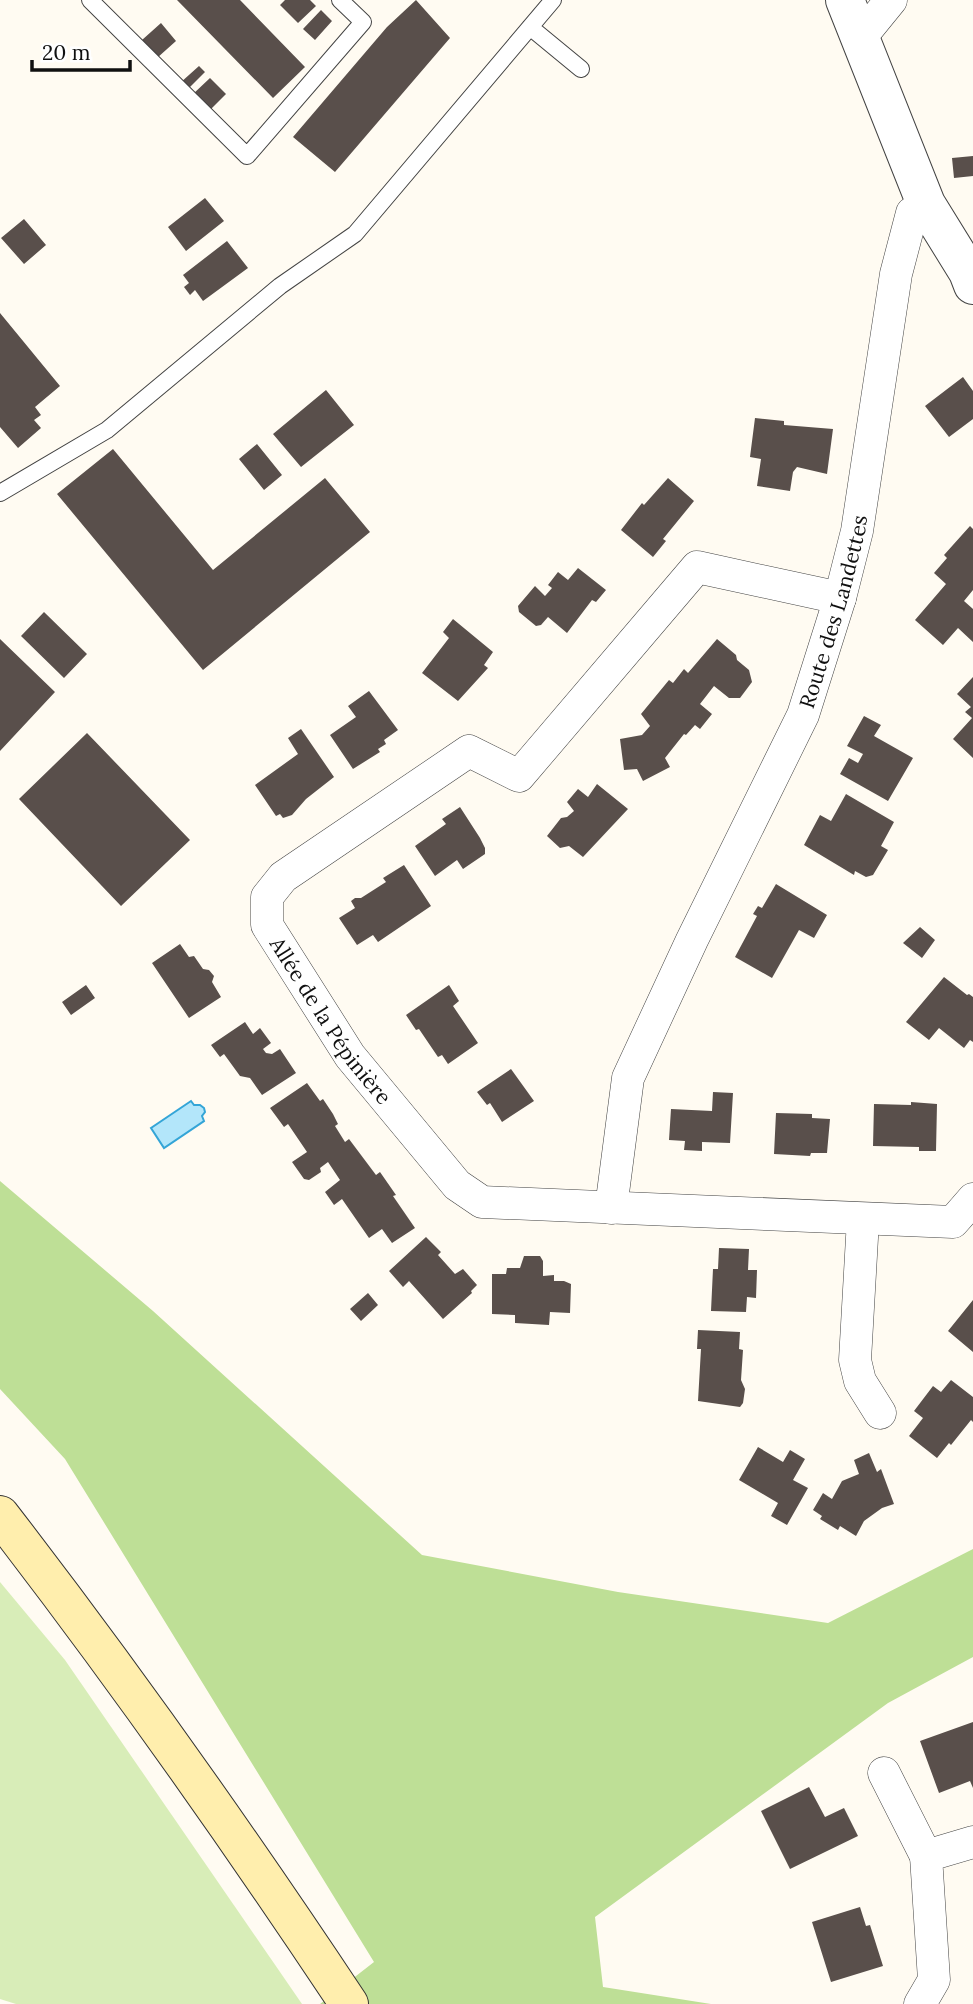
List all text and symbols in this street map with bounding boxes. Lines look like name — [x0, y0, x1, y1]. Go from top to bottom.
scale bar — [32, 28, 130, 72]
text: 20 m — [42, 39, 91, 66]
street label: Route des Landettes — [793, 513, 873, 711]
street label: Allée de la Pépinière — [264, 931, 398, 1110]

